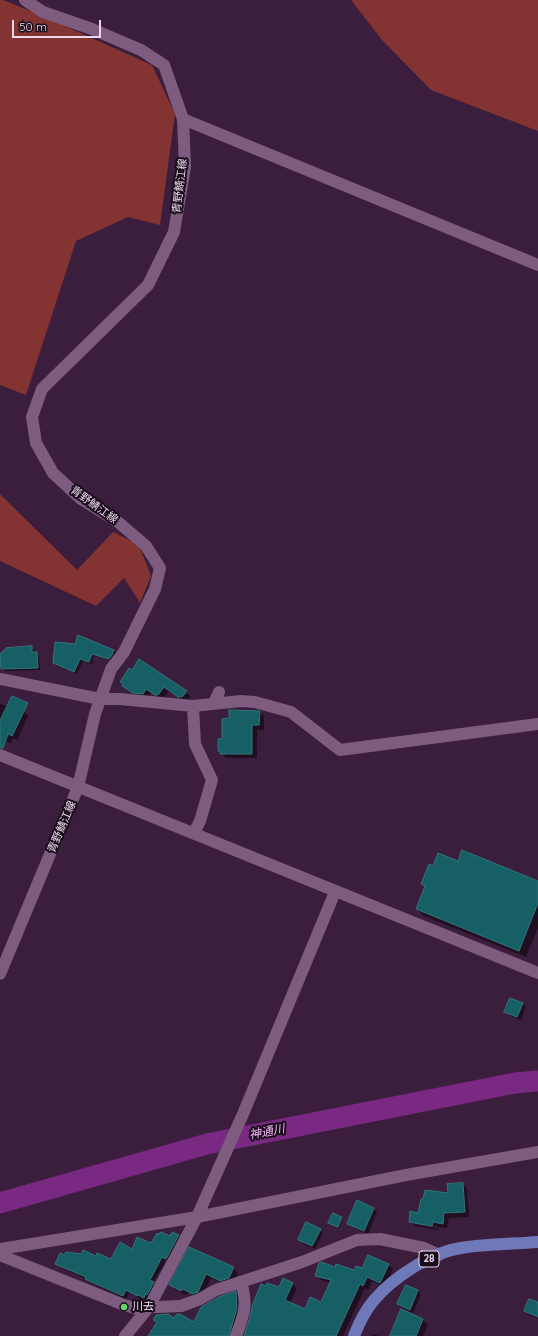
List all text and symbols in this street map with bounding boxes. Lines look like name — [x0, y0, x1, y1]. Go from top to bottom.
scale bar — [14, 12, 103, 38]
text: 50 m — [19, 19, 47, 34]
street label: 青野鯖江線 — [170, 158, 190, 214]
street label: 青野鯖江線 — [68, 483, 120, 527]
street label: 青野鯖江線 — [45, 799, 79, 855]
water label: 神通川 — [248, 1121, 286, 1143]
road number: 28 — [419, 1251, 439, 1267]
place label: 川去 — [132, 1300, 154, 1314]
marker: 川去 — [119, 1302, 129, 1312]

